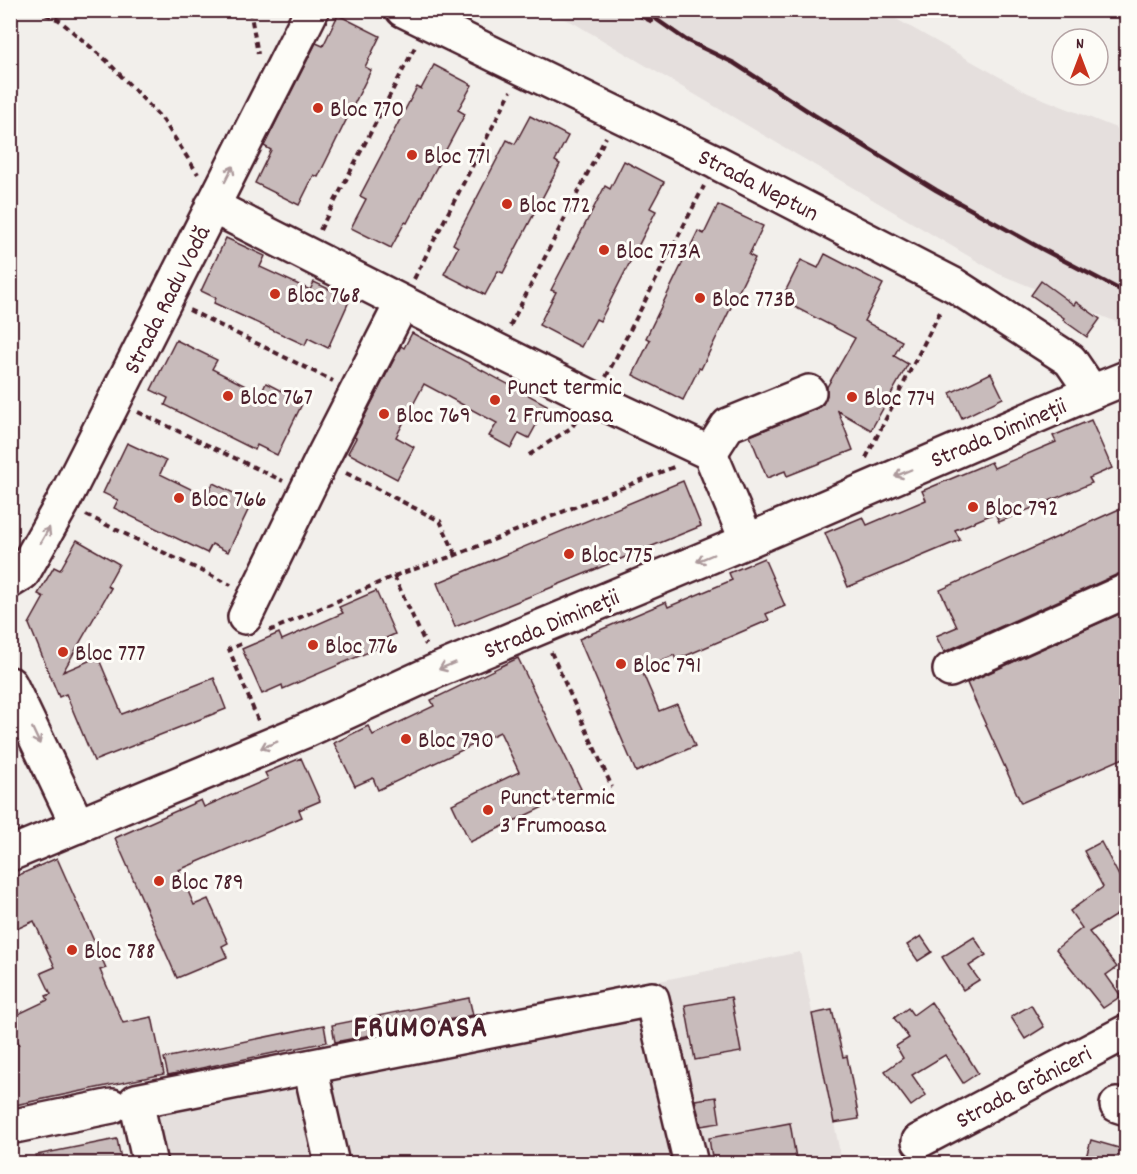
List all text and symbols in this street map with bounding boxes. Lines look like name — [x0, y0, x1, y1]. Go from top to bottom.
north arrow — [1050, 27, 1110, 87]
text: N — [1076, 33, 1084, 56]
place label: Bloc 770 — [330, 94, 404, 128]
marker: Bloc 770 — [311, 101, 325, 115]
place label: Bloc 771 — [424, 141, 491, 175]
street label: Strada Neptun — [691, 142, 824, 232]
marker: Bloc 771 — [405, 148, 419, 162]
one-way arrow — [223, 166, 235, 184]
place label: Bloc 772 — [519, 190, 591, 224]
marker: Bloc 772 — [500, 197, 514, 211]
street label: Strada Radu Vodă — [117, 220, 221, 381]
place label: Bloc 773A — [616, 236, 701, 270]
marker: Bloc 773A — [597, 243, 611, 257]
place label: Bloc 768 — [287, 280, 361, 314]
place label: Bloc 773B — [712, 284, 795, 318]
marker: Bloc 768 — [268, 287, 282, 301]
marker: Bloc 773B — [693, 291, 707, 305]
place label: Punct termic 2 Frumoasa — [507, 372, 622, 434]
place label: Bloc 767 — [240, 382, 313, 416]
place label: Bloc 774 — [864, 383, 935, 417]
marker: Bloc 767 — [221, 389, 235, 403]
marker: Bloc 774 — [845, 390, 859, 404]
street label: Strada Dimineții — [926, 391, 1072, 479]
marker: Punct termic 2 Frumoasa — [488, 393, 502, 407]
place label: Bloc 769 — [396, 400, 471, 434]
marker: Bloc 769 — [377, 407, 391, 421]
one-way arrow — [894, 467, 912, 479]
place label: Bloc 766 — [191, 484, 267, 518]
marker: Bloc 766 — [172, 491, 186, 505]
place label: Bloc 792 — [985, 493, 1059, 527]
marker: Bloc 792 — [966, 500, 980, 514]
one-way arrow — [39, 527, 51, 544]
place label: Bloc 775 — [581, 540, 653, 574]
marker: Bloc 775 — [562, 547, 576, 561]
one-way arrow — [696, 553, 714, 564]
street label: Strada Dimineții — [479, 582, 625, 670]
place label: Bloc 776 — [325, 631, 398, 665]
place label: Bloc 777 — [75, 638, 146, 672]
marker: Bloc 776 — [306, 638, 320, 652]
marker: Bloc 777 — [56, 645, 70, 659]
place label: Bloc 791 — [633, 650, 701, 684]
marker: Bloc 791 — [614, 657, 628, 671]
one-way arrow — [439, 661, 457, 672]
place label: Bloc 790 — [418, 725, 494, 759]
one-way arrow — [30, 727, 42, 745]
marker: Bloc 790 — [399, 732, 413, 746]
one-way arrow — [260, 740, 279, 751]
place label: Punct termic 3 Frumoasa — [500, 782, 615, 844]
marker: Punct termic 3 Frumoasa — [481, 803, 495, 817]
place label: Bloc 789 — [171, 867, 244, 901]
marker: Bloc 789 — [152, 874, 166, 888]
place label: Bloc 788 — [84, 936, 155, 970]
marker: Bloc 788 — [65, 943, 79, 957]
district label: FRUMOASA — [353, 1009, 489, 1052]
street label: Strada Grăniceri — [950, 1039, 1098, 1139]

